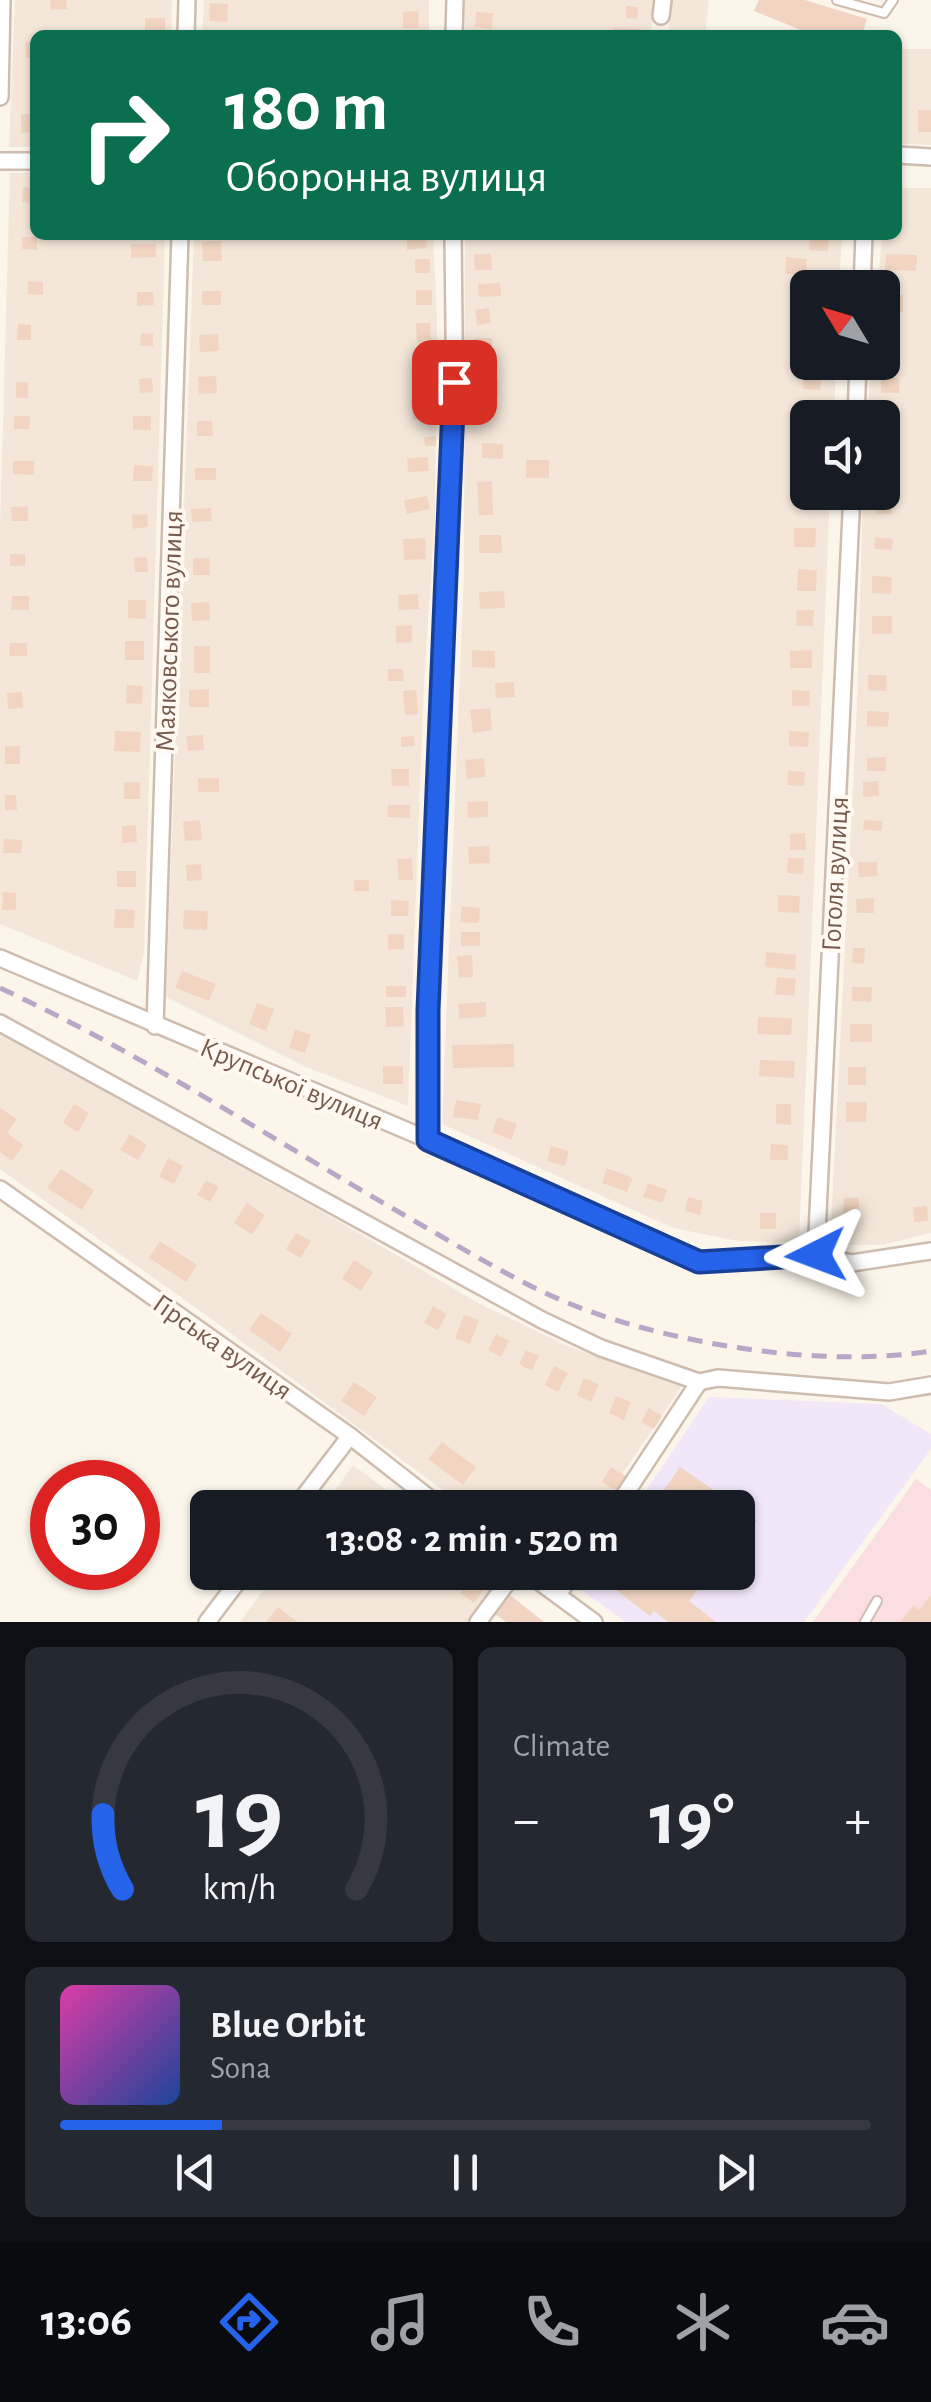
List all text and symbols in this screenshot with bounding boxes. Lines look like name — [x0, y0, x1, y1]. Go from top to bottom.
icon: right — [60, 70, 190, 200]
text: 180 m — [225, 73, 388, 143]
text: Оборонна вулиця — [225, 155, 547, 200]
north arrow — [790, 270, 900, 380]
map controls — [790, 270, 900, 510]
pin — [412, 340, 497, 425]
icon: arrive — [427, 355, 482, 410]
button: sound — [790, 400, 900, 510]
street label: Маяковського вулиця — [152, 510, 188, 752]
street label: Гоголя вулиця — [818, 796, 854, 952]
street label: Крупської вулиця — [196, 1034, 387, 1136]
position arrow — [764, 1203, 868, 1307]
street label: Гірська вулиця — [147, 1290, 297, 1406]
speed limit sign: 30 — [30, 1460, 160, 1590]
text: 13:08 · 2 min · 520 m — [326, 1521, 619, 1559]
text: Climate — [513, 1730, 610, 1762]
text: 19 — [195, 1764, 283, 1868]
text: 19° — [649, 1783, 735, 1858]
text: − — [513, 1793, 539, 1848]
text: + — [845, 1793, 871, 1848]
text: km/h — [202, 1870, 276, 1906]
text: Blue Orbit — [210, 2007, 365, 2045]
text: Sona — [210, 2052, 271, 2084]
icon: previous — [168, 2145, 223, 2200]
icon: pause — [438, 2145, 493, 2200]
icon: next — [708, 2145, 763, 2200]
icon: directions — [214, 2287, 284, 2357]
icon: music — [365, 2287, 435, 2357]
icon: phone — [517, 2287, 587, 2357]
icon: climate — [668, 2287, 738, 2357]
icon: car — [820, 2287, 890, 2357]
text: 13:06 — [41, 2299, 132, 2344]

